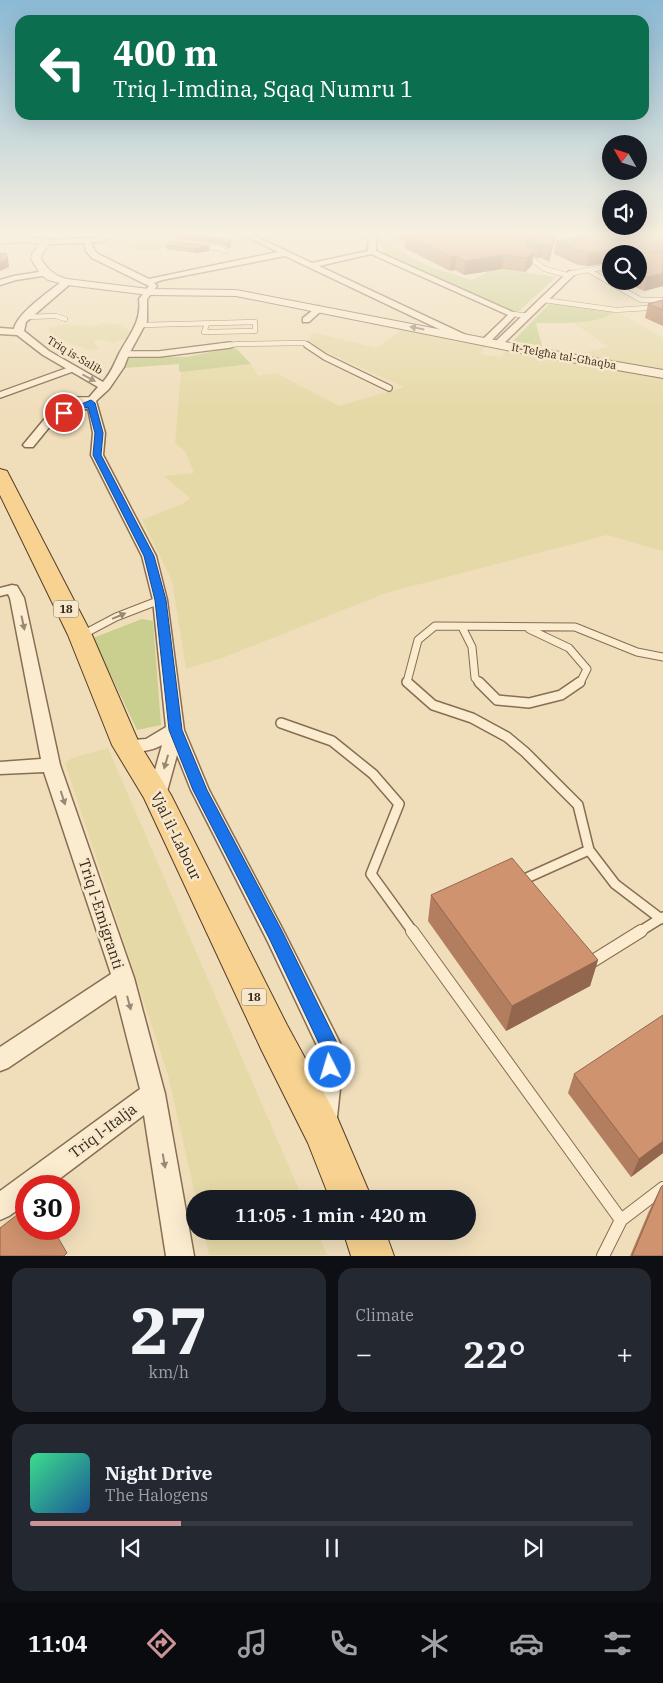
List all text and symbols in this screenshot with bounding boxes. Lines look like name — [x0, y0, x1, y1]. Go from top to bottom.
text: 400 m — [113, 30, 218, 76]
icon: left — [30, 35, 95, 100]
text: Triq l-Imdina, Sqaq Numru 1 — [113, 74, 413, 103]
north arrow — [602, 135, 648, 180]
map controls — [602, 135, 647, 290]
button: sound — [602, 190, 647, 235]
button: search — [602, 245, 647, 290]
one-way arrow — [409, 324, 425, 332]
street label: Triq is-Salib — [44, 333, 106, 377]
street label: It-Telgħa tal-Għaqba — [510, 340, 618, 372]
one-way arrow — [81, 374, 96, 382]
pin — [43, 392, 85, 434]
icon: arrive — [50, 399, 78, 427]
road number: 18 — [54, 600, 78, 618]
one-way arrow — [112, 612, 127, 620]
one-way arrow — [19, 616, 27, 632]
one-way arrow — [162, 755, 170, 770]
street label: Vjal il-Labour — [147, 788, 206, 883]
one-way arrow — [59, 791, 67, 806]
street label: Triq l-Emigranti — [75, 856, 128, 972]
road number: 18 — [242, 989, 266, 1006]
one-way arrow — [125, 995, 133, 1010]
position arrow — [303, 1040, 355, 1092]
street label: Triq l-Italja — [65, 1099, 140, 1162]
one-way arrow — [161, 1154, 169, 1170]
speed limit sign: 30 — [15, 1175, 80, 1240]
text: 11:05 · 1 min · 420 m — [235, 1203, 427, 1227]
text: 27 — [130, 1287, 208, 1372]
text: Climate — [356, 1305, 414, 1325]
text: 22° — [463, 1329, 526, 1378]
text: − — [356, 1335, 372, 1372]
text: + — [616, 1335, 633, 1372]
text: km/h — [149, 1362, 189, 1382]
text: Night Drive — [105, 1461, 213, 1485]
text: The Halogens — [105, 1485, 208, 1505]
icon: previous — [117, 1534, 145, 1562]
icon: pause — [318, 1534, 346, 1562]
icon: next — [519, 1534, 547, 1562]
icon: directions — [144, 1626, 179, 1661]
icon: music — [235, 1626, 270, 1661]
icon: phone — [326, 1626, 361, 1661]
icon: climate — [417, 1626, 452, 1661]
icon: car — [509, 1626, 544, 1661]
icon: filters — [600, 1626, 635, 1661]
text: 11:04 — [28, 1629, 88, 1658]

